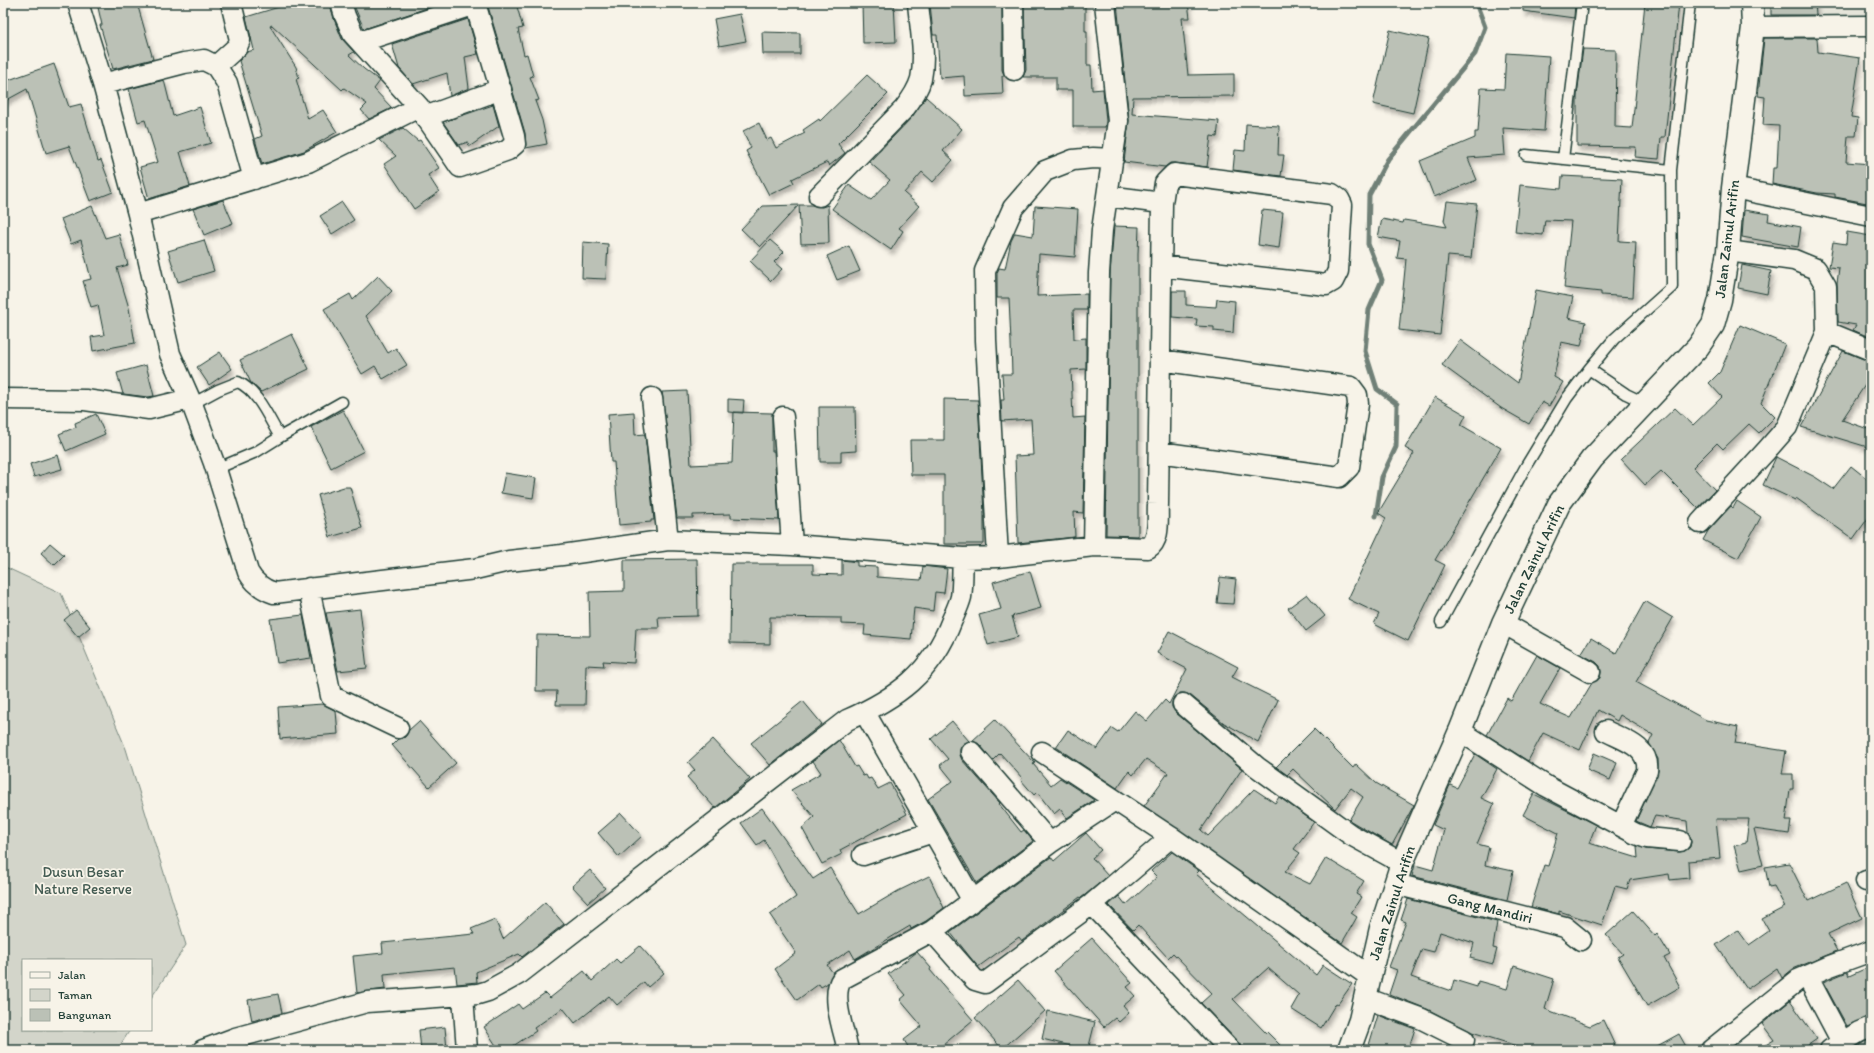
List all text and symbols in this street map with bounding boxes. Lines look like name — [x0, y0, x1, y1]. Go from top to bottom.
street label: Jalan Zainul Arifin — [1711, 178, 1743, 299]
street label: Jalan Zainul Arifin — [1500, 501, 1568, 617]
street label: Jalan Zainul Arifin — [1365, 843, 1419, 963]
park label: Dusun Besar Nature Reserve — [34, 863, 132, 898]
street label: Gang Mandiri — [1446, 889, 1534, 927]
legend — [22, 959, 152, 1031]
text: Jalan — [58, 968, 86, 982]
text: Taman — [58, 988, 93, 1002]
text: Bangunan — [58, 1008, 111, 1022]

